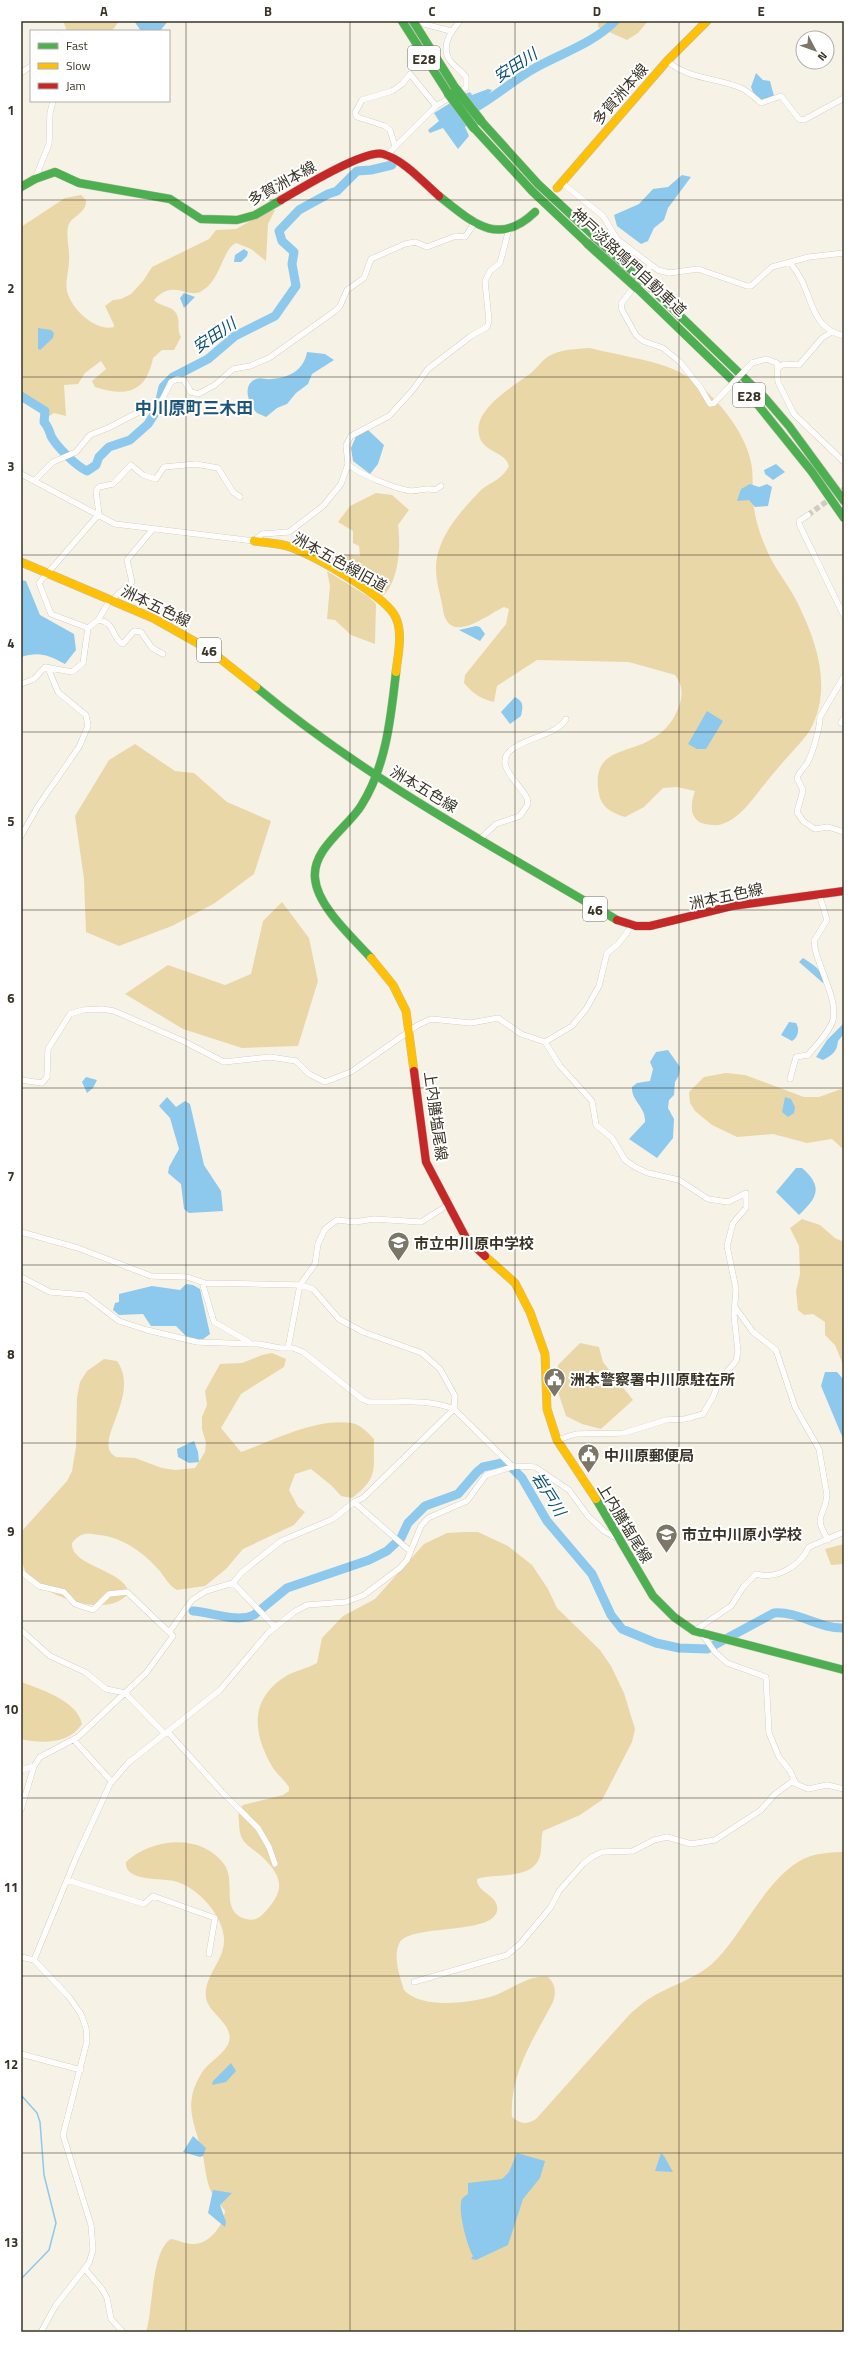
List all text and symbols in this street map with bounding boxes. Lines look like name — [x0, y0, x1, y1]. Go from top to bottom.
text: A — [100, 1, 108, 21]
text: B — [264, 1, 272, 21]
text: C — [428, 1, 436, 21]
text: D — [593, 1, 601, 21]
text: E — [757, 1, 765, 21]
legend — [30, 30, 170, 102]
north arrow — [795, 30, 835, 70]
text: Fast — [66, 36, 89, 55]
water label: 安田川 — [488, 41, 543, 88]
road number: E28 — [408, 46, 440, 70]
text: N — [814, 48, 831, 65]
text: Slow — [66, 56, 91, 75]
street label: 多賀洲本線 — [587, 58, 653, 130]
text: Jam — [66, 76, 86, 95]
text: 1 — [7, 100, 15, 120]
street label: 多賀洲本線 — [244, 155, 320, 211]
street label: 神戸淡路鳴門自動車道 — [566, 202, 692, 322]
text: 2 — [7, 278, 15, 298]
water label: 安田川 — [187, 311, 242, 358]
road number: E28 — [733, 383, 765, 407]
district label: 中川原町三木田 — [135, 395, 254, 421]
text: 3 — [7, 456, 15, 476]
street label: 洲本五色線旧道 — [289, 526, 391, 598]
street label: 洲本五色線 — [117, 579, 195, 633]
text: 4 — [7, 633, 15, 653]
road number: 46 — [197, 638, 221, 662]
street label: 洲本五色線 — [386, 760, 462, 818]
text: 5 — [7, 811, 15, 831]
street label: 洲本五色線 — [687, 877, 765, 915]
road number: 46 — [583, 897, 607, 921]
text: 6 — [7, 988, 15, 1008]
street label: 上内膳塩尾線 — [418, 1070, 454, 1162]
text: 7 — [7, 1166, 15, 1186]
school or university icon: 市立中川原中学校 — [385, 1230, 411, 1263]
place label: 市立中川原中学校 — [414, 1232, 534, 1255]
text: 8 — [7, 1344, 15, 1364]
public building icon: 洲本警察署中川原駐在所 — [542, 1366, 568, 1399]
place label: 洲本警察署中川原駐在所 — [570, 1368, 735, 1391]
public building icon: 中川原郵便局 — [576, 1442, 602, 1475]
place label: 中川原郵便局 — [604, 1444, 694, 1467]
water label: 岩戸川 — [526, 1467, 573, 1522]
street label: 上内膳塩尾線 — [592, 1478, 658, 1568]
text: 9 — [7, 1521, 15, 1541]
school or university icon: 市立中川原小学校 — [653, 1521, 679, 1554]
place label: 市立中川原小学校 — [682, 1523, 802, 1546]
text: 10 — [4, 1699, 18, 1719]
text: 11 — [4, 1877, 18, 1897]
text: 12 — [4, 2054, 18, 2074]
text: 13 — [4, 2232, 18, 2252]

